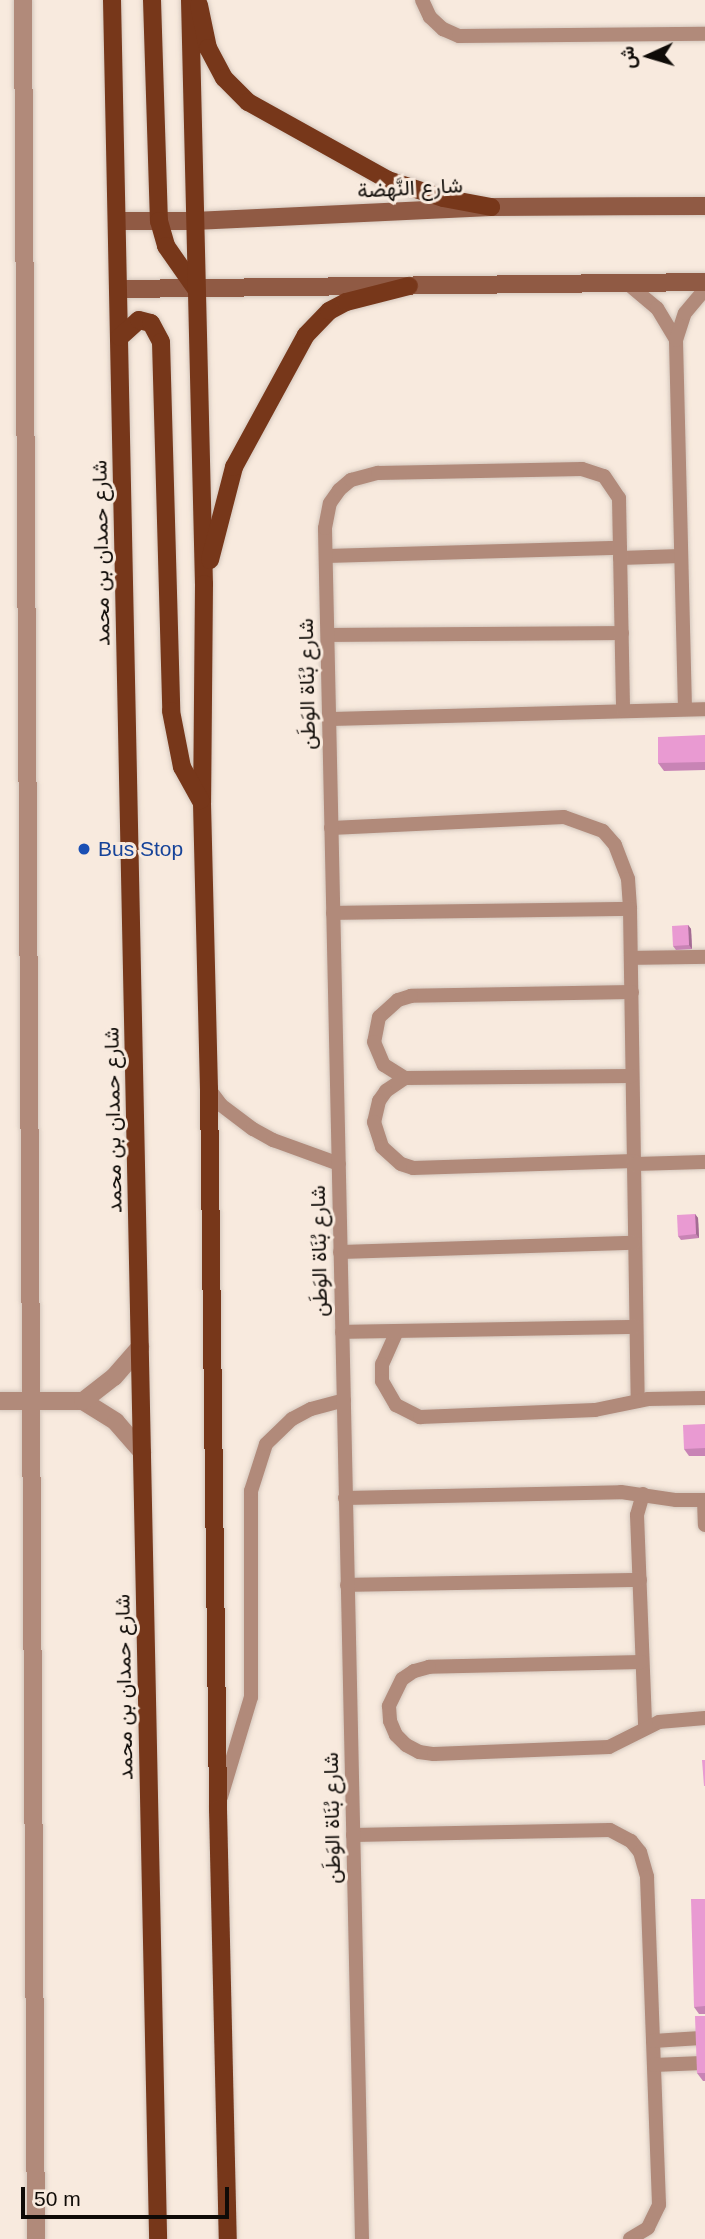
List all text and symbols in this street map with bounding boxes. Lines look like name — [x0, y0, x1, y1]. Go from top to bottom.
north arrow — [614, 21, 684, 91]
text: ش — [616, 45, 639, 70]
street label: شارع النَّهضة — [357, 173, 463, 203]
street label: شارع حمدان بن محمد — [87, 460, 115, 646]
street label: شارع بُنَاة الوَطَن — [293, 618, 321, 750]
place label: Bus Stop — [98, 836, 183, 862]
marker: Bus Stop — [76, 841, 92, 857]
street label: شارع حمدان بن محمد — [99, 1027, 127, 1213]
street label: شارع بُنَاة الوَطَن — [305, 1185, 333, 1317]
street label: شارع حمدان بن محمد — [110, 1594, 138, 1780]
street label: شارع بُنَاة الوَطَن — [318, 1752, 346, 1884]
scale bar — [24, 2172, 233, 2216]
text: 50 m — [34, 2187, 81, 2210]

